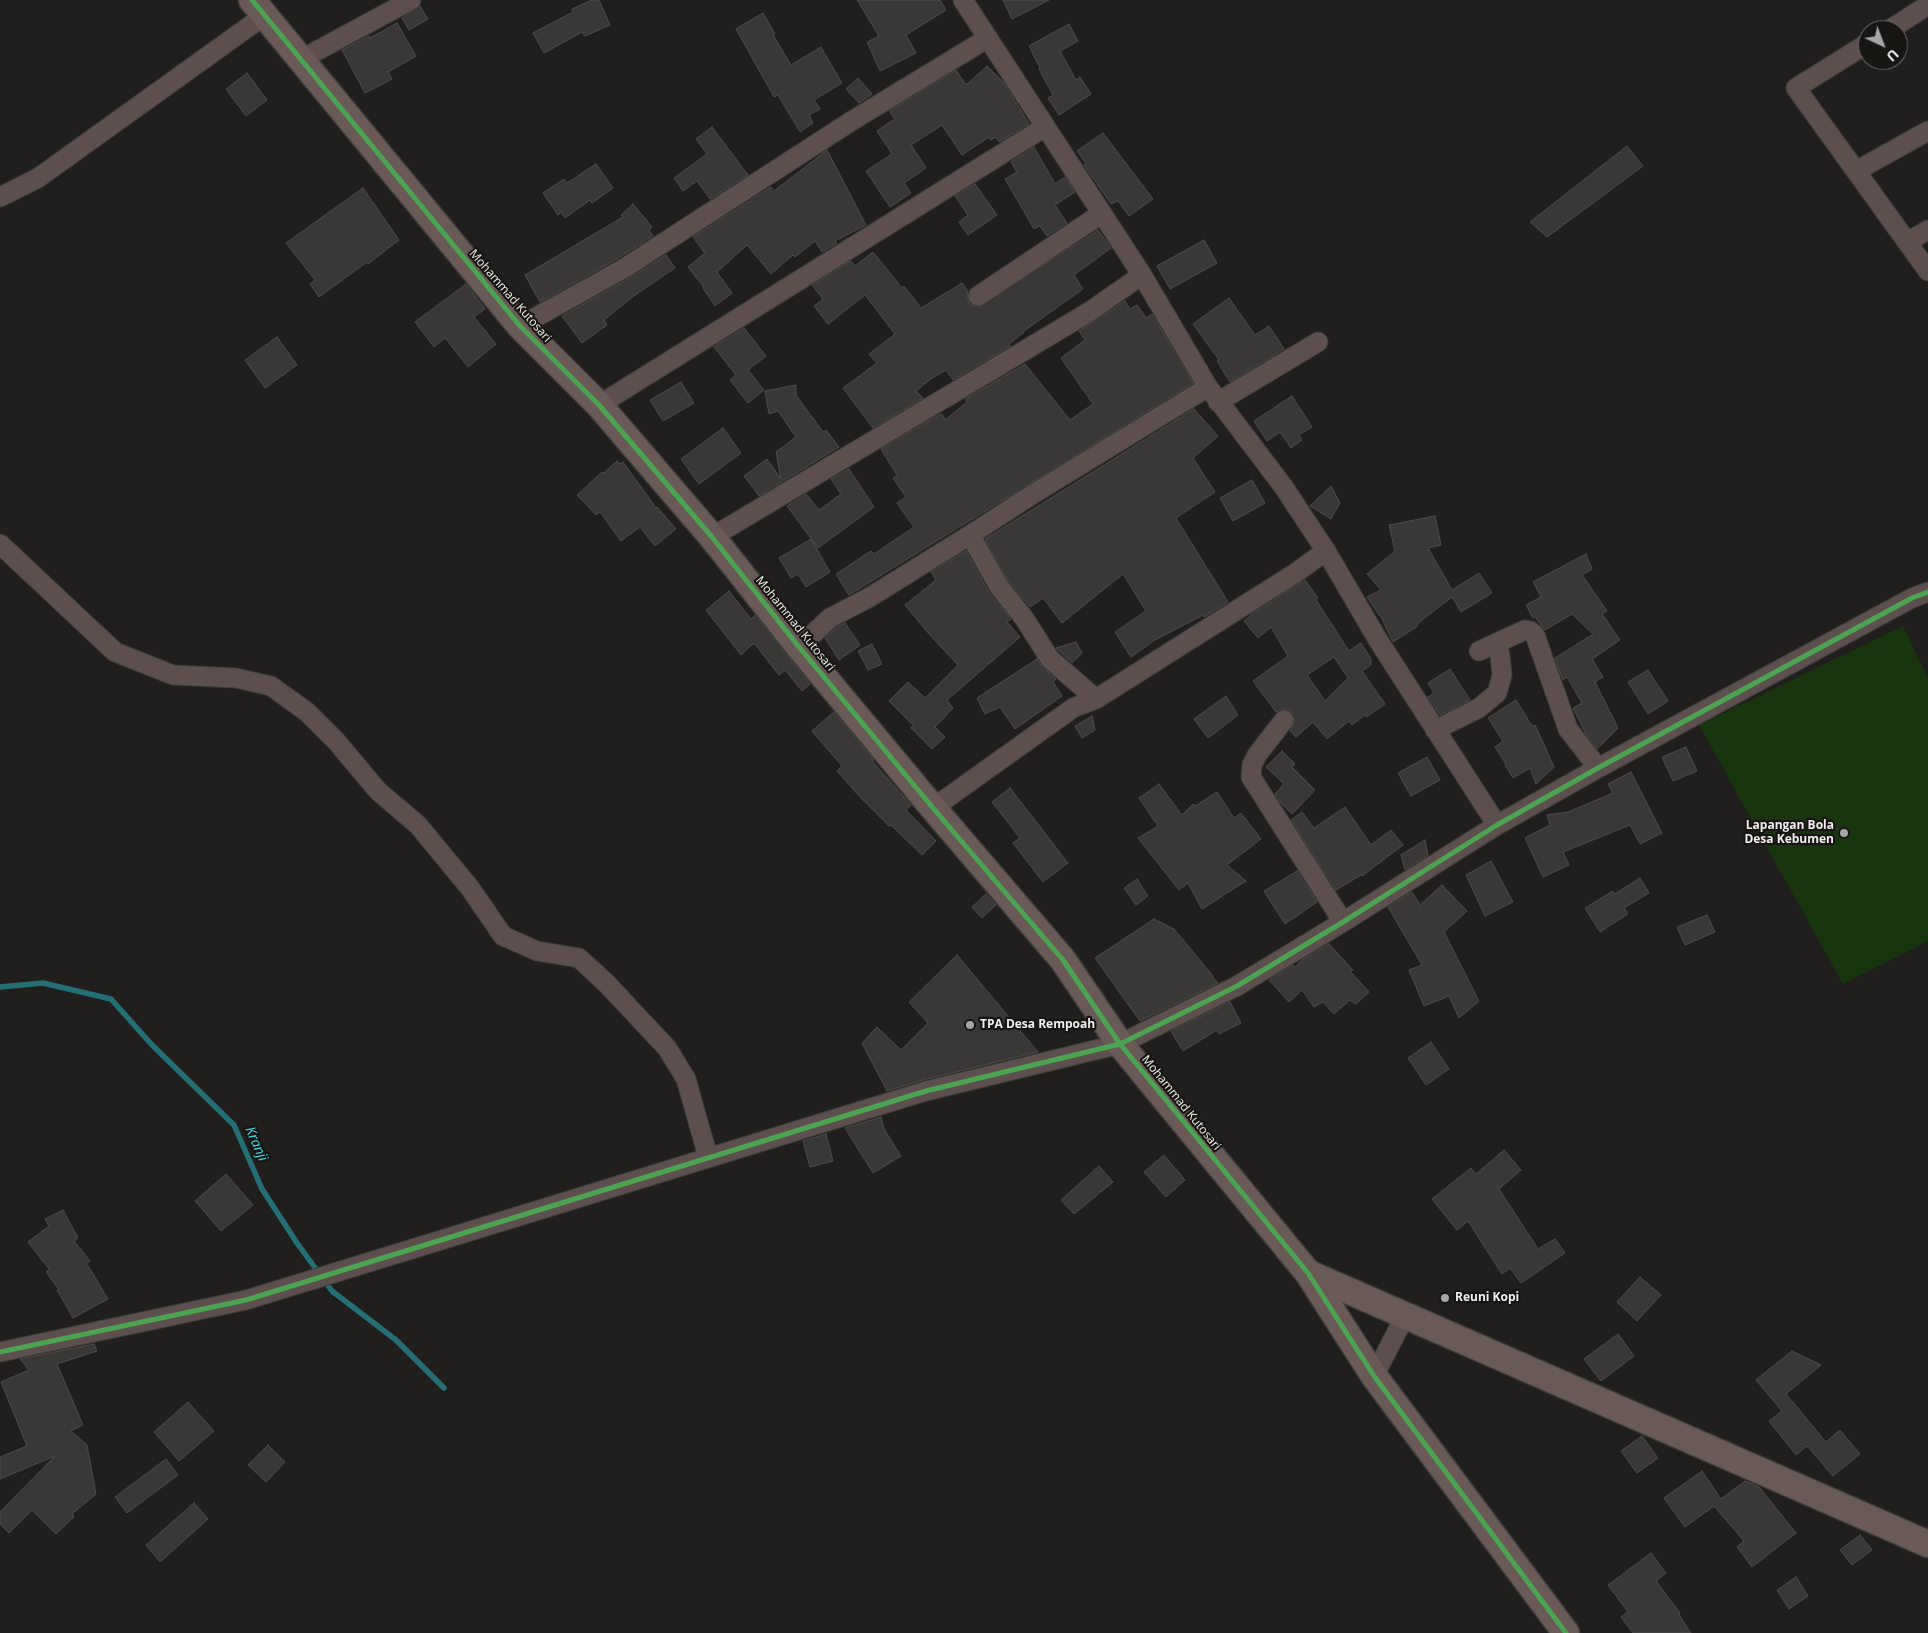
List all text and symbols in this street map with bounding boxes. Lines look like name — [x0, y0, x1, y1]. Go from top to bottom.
north arrow — [1858, 20, 1908, 70]
text: U — [1883, 45, 1903, 66]
street label: Mohammad Kutosari — [466, 247, 554, 345]
street label: Mohammad Kutosari — [752, 574, 838, 674]
place label: Lapangan Bola Desa Kebumen — [1744, 819, 1834, 847]
marker: Lapangan Bola Desa Kebumen — [1838, 827, 1850, 839]
place label: TPA Desa Rempoah — [980, 1018, 1095, 1032]
marker: TPA Desa Rempoah — [964, 1019, 976, 1031]
street label: Mohammad Kutosari — [1138, 1053, 1224, 1153]
water label: Kranji — [241, 1124, 271, 1164]
place label: Reuni Kopi — [1455, 1291, 1519, 1305]
marker: Reuni Kopi — [1439, 1292, 1451, 1304]

